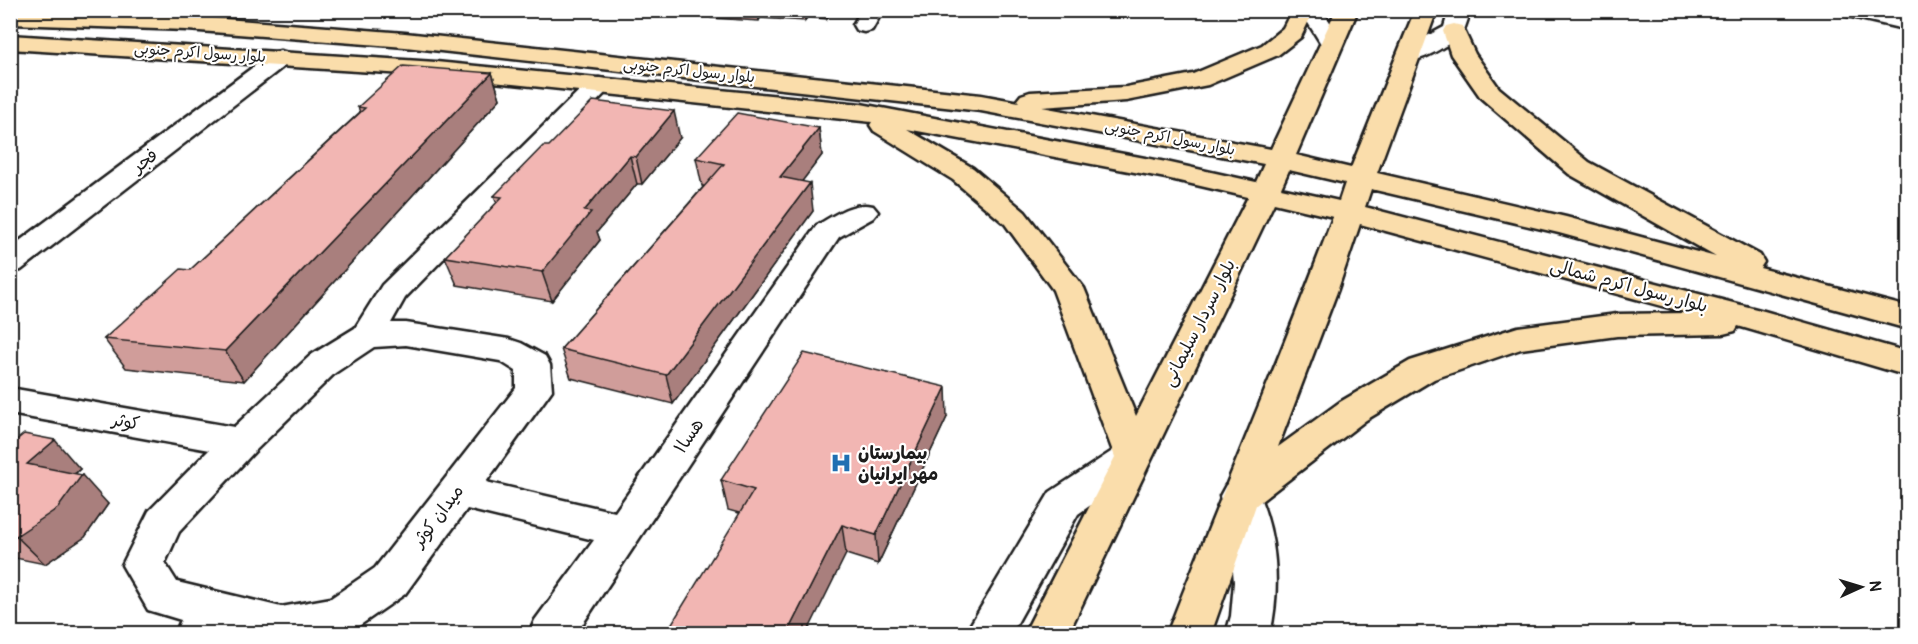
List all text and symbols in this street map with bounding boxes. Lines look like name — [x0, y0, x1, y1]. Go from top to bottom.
street label: بلوار رسول اکرم جنوبی — [133, 39, 267, 69]
street label: بلوار رسول اکرم جنوبی — [622, 55, 756, 89]
street label: بلوار رسول اکرم جنوبی — [1103, 116, 1237, 162]
street label: فجر — [126, 144, 163, 179]
street label: بلوار رسول اکرم شمالی — [1547, 254, 1710, 320]
street label: بلوار سردار سلیمانی — [1157, 255, 1241, 391]
street label: کوثر — [109, 408, 142, 436]
street label: هسا۱ — [669, 414, 709, 458]
place label: بیمارستان مهر ایرانیان — [858, 442, 938, 486]
hospital icon: بیمارستان مهر ایرانیان — [829, 451, 853, 475]
street label: میدان کوثر — [406, 480, 469, 553]
north arrow — [1831, 557, 1891, 617]
text: N — [1865, 580, 1885, 592]

